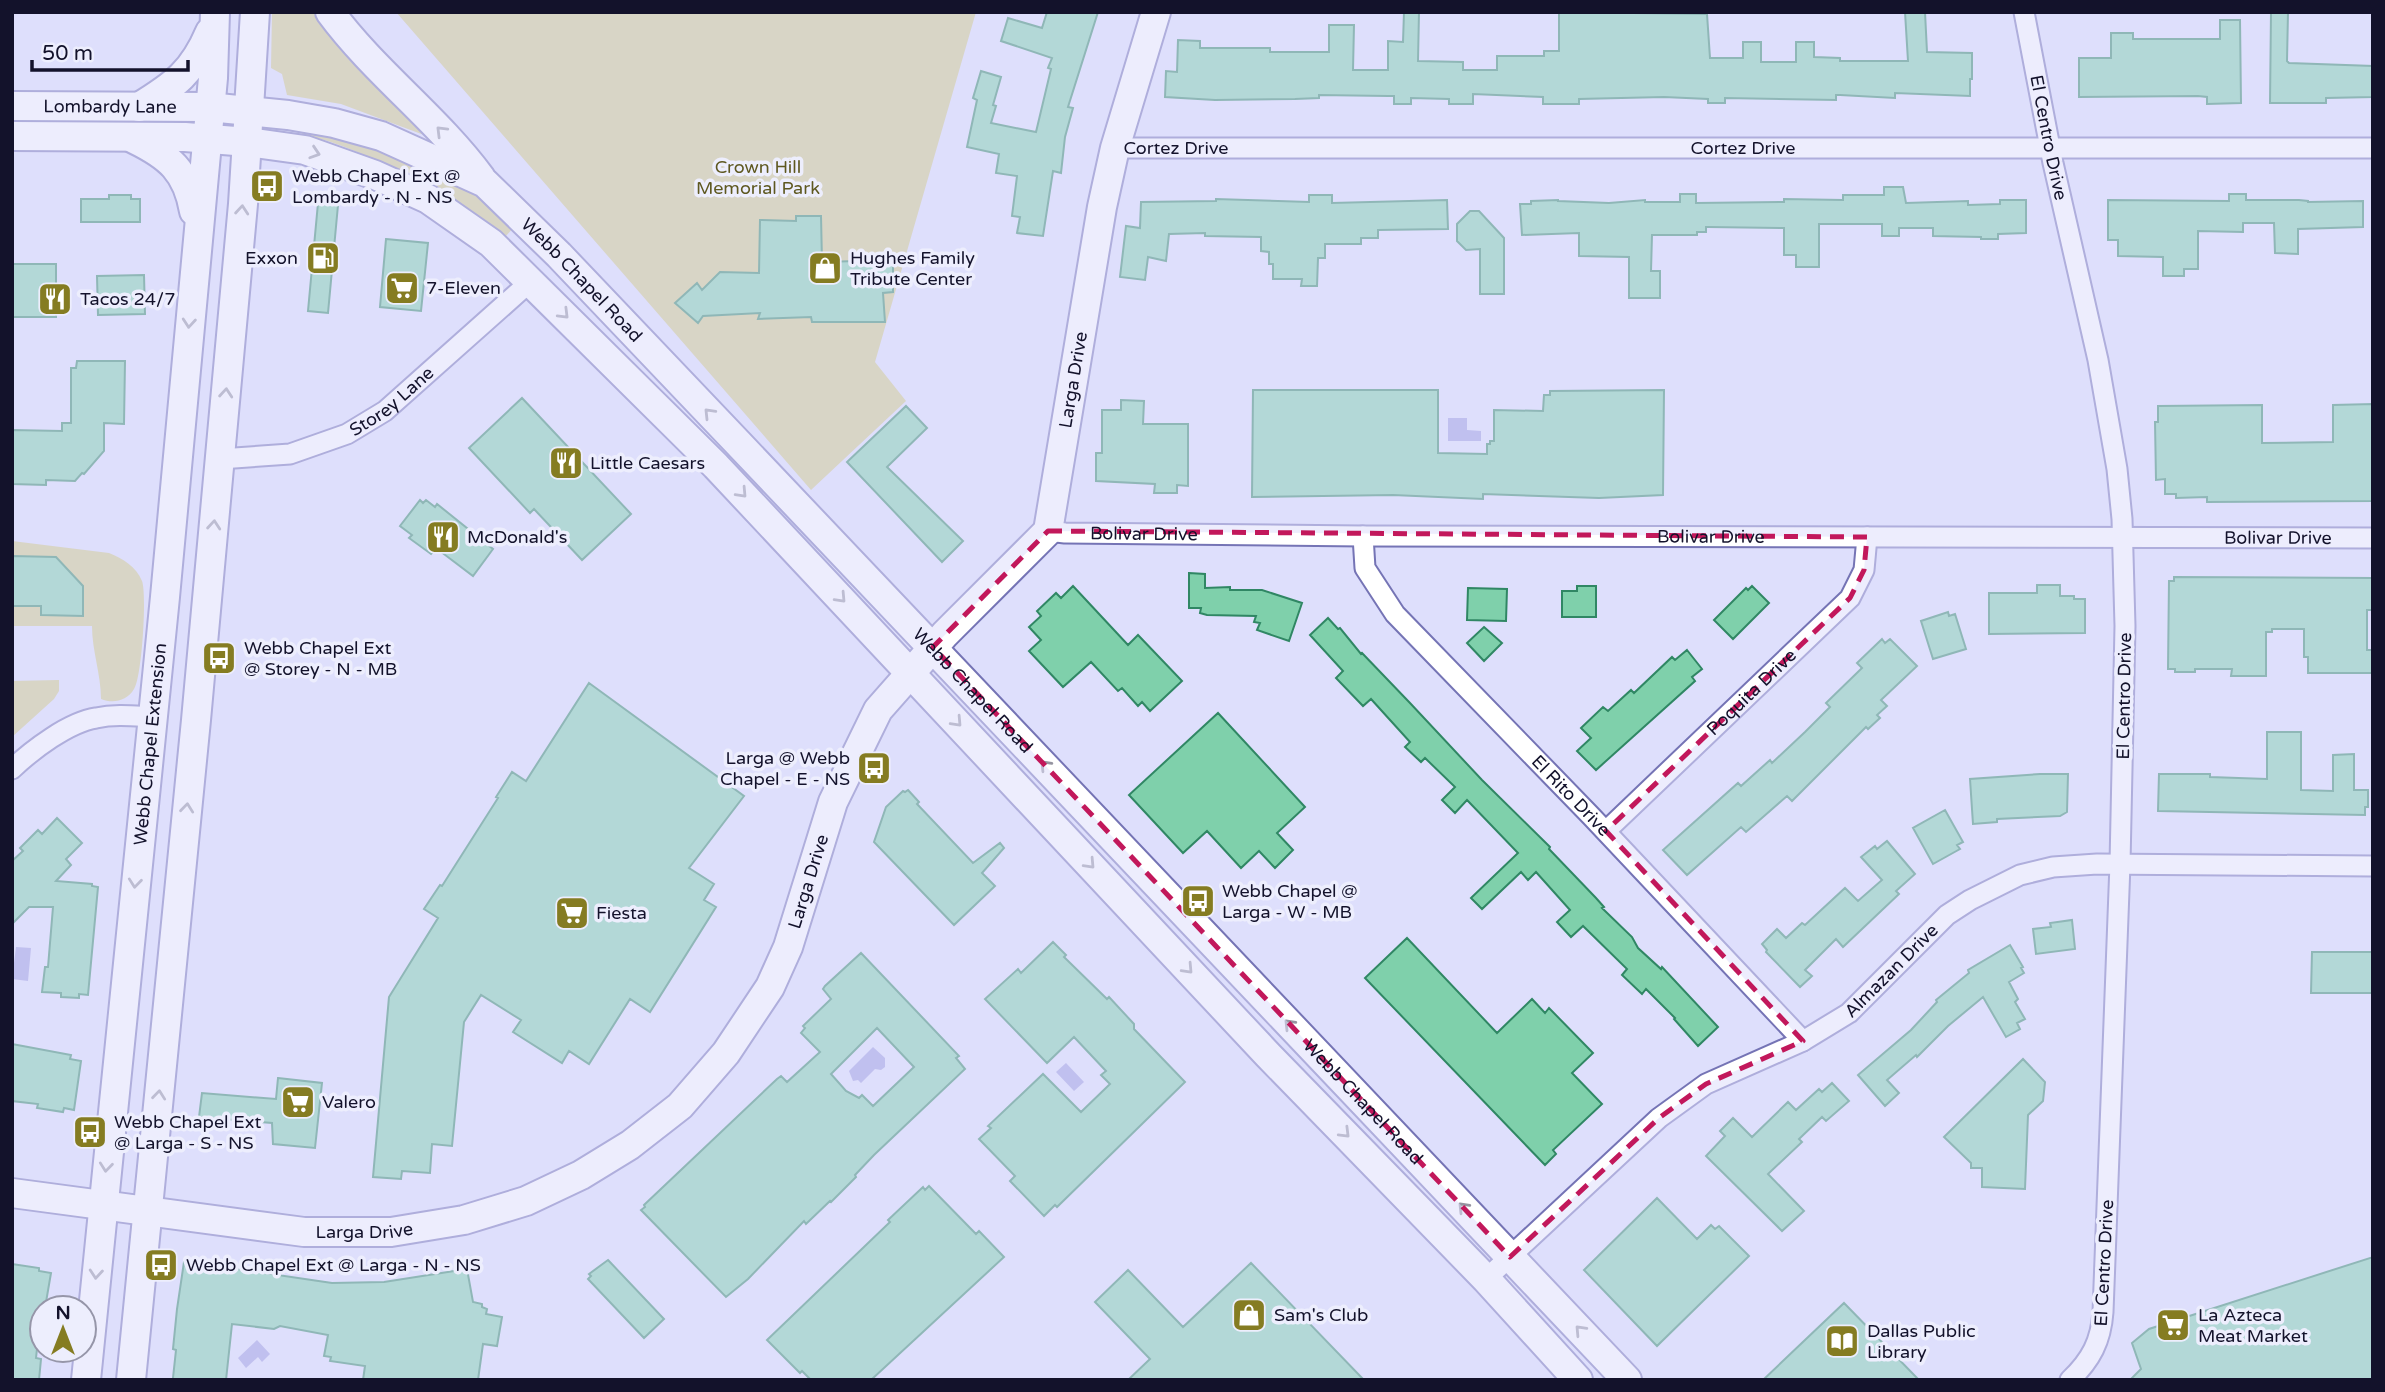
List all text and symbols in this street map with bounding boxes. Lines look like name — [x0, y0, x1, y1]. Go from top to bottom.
scale bar — [32, 28, 187, 72]
text: 50 m — [42, 41, 93, 66]
street label: El Centro Drive — [2025, 73, 2072, 202]
street label: Lombardy Lane — [43, 95, 177, 118]
one-way arrow — [437, 126, 450, 139]
street label: Cortez Drive — [1123, 137, 1229, 159]
street label: Cortez Drive — [1690, 137, 1796, 159]
one-way arrow — [308, 145, 321, 159]
park label: Crown Hill Memorial Park — [696, 156, 820, 199]
place label: Webb Chapel Ext @ Lombardy - N - NS — [292, 165, 460, 208]
bus stop icon: Webb Chapel Ext @ Lombardy - N - NS — [248, 167, 286, 205]
one-way arrow — [234, 204, 249, 215]
street label: Webb Chapel Road — [517, 213, 647, 347]
fuel station icon: Exxon — [304, 239, 342, 277]
place label: Exxon — [245, 247, 298, 269]
place label: Hughes Family Tribute Center — [850, 247, 975, 290]
shop icon: Hughes Family Tribute Center — [806, 249, 844, 287]
supermarket icon: 7-Eleven — [383, 269, 421, 307]
place label: 7-Eleven — [426, 277, 501, 299]
restaurant icon: Tacos 24/7 — [36, 280, 74, 318]
place label: Tacos 24/7 — [80, 288, 176, 310]
one-way arrow — [556, 306, 569, 319]
one-way arrow — [182, 318, 197, 329]
street label: Larga Drive — [1054, 330, 1092, 430]
street label: Storey Lane — [345, 362, 438, 441]
one-way arrow — [218, 387, 233, 398]
one-way arrow — [705, 408, 718, 421]
restaurant icon: Little Caesars — [547, 444, 585, 482]
place label: Little Caesars — [590, 452, 705, 474]
one-way arrow — [733, 485, 746, 498]
restaurant icon: McDonald's — [424, 518, 462, 556]
one-way arrow — [206, 519, 221, 530]
street label: Bolivar Drive — [1090, 522, 1198, 545]
place label: McDonald's — [467, 526, 567, 548]
street label: Bolivar Drive — [1657, 526, 1765, 548]
street label: Bolivar Drive — [2224, 527, 2332, 549]
one-way arrow — [832, 590, 845, 603]
street label: Webb Chapel Road — [908, 623, 1037, 758]
street label: El Centro Drive — [2112, 632, 2136, 760]
place label: Webb Chapel Ext @ Storey - N - MB — [244, 637, 397, 680]
bus stop icon: Webb Chapel Ext @ Storey - N - MB — [200, 639, 238, 677]
street label: Webb Chapel Extension — [129, 642, 171, 847]
street label: Poquita Drive — [1702, 644, 1801, 740]
one-way arrow — [949, 714, 961, 727]
place label: Larga @ Webb Chapel - E - NS — [720, 747, 850, 790]
bus stop icon: Larga @ Webb Chapel - E - NS — [855, 749, 893, 787]
street label: El Rito Drive — [1527, 750, 1615, 841]
one-way arrow — [1041, 760, 1054, 773]
one-way arrow — [179, 802, 194, 813]
street label: Larga Drive — [783, 832, 833, 931]
one-way arrow — [1081, 856, 1094, 869]
one-way arrow — [128, 878, 143, 889]
place label: Webb Chapel @ Larga - W - MB — [1222, 880, 1357, 923]
bus stop icon: Webb Chapel @ Larga - W - MB — [1179, 882, 1217, 920]
supermarket icon: Fiesta — [553, 894, 591, 932]
place label: Fiesta — [596, 902, 647, 924]
street label: Almazan Drive — [1840, 919, 1943, 1022]
one-way arrow — [1179, 961, 1192, 974]
one-way arrow — [1285, 1020, 1298, 1033]
street label: Webb Chapel Road — [1298, 1035, 1428, 1169]
supermarket icon: Valero — [279, 1083, 317, 1121]
one-way arrow — [151, 1089, 166, 1100]
place label: Valero — [322, 1091, 376, 1113]
place label: Webb Chapel Ext @ Larga - S - NS — [114, 1111, 261, 1154]
bus stop icon: Webb Chapel Ext @ Larga - S - NS — [71, 1113, 109, 1151]
one-way arrow — [1336, 1125, 1349, 1138]
one-way arrow — [99, 1162, 114, 1173]
street label: El Centro Drive — [2090, 1199, 2118, 1327]
one-way arrow — [1458, 1202, 1471, 1215]
street label: Larga Drive — [316, 1218, 415, 1243]
bus stop icon: Webb Chapel Ext @ Larga - N - NS — [142, 1246, 180, 1284]
place label: Webb Chapel Ext @ Larga - N - NS — [186, 1254, 481, 1276]
one-way arrow — [88, 1268, 103, 1280]
north arrow — [28, 1294, 98, 1364]
shop icon: Sam's Club — [1230, 1296, 1268, 1334]
text: N — [55, 1302, 71, 1324]
place label: Sam's Club — [1274, 1304, 1368, 1326]
place label: La Azteca Meat Market — [2198, 1304, 2308, 1347]
supermarket icon: La Azteca Meat Market — [2154, 1306, 2192, 1344]
place label: Dallas Public Library — [1867, 1320, 1976, 1363]
library icon: Dallas Public Library — [1823, 1322, 1861, 1360]
one-way arrow — [1575, 1325, 1588, 1338]

